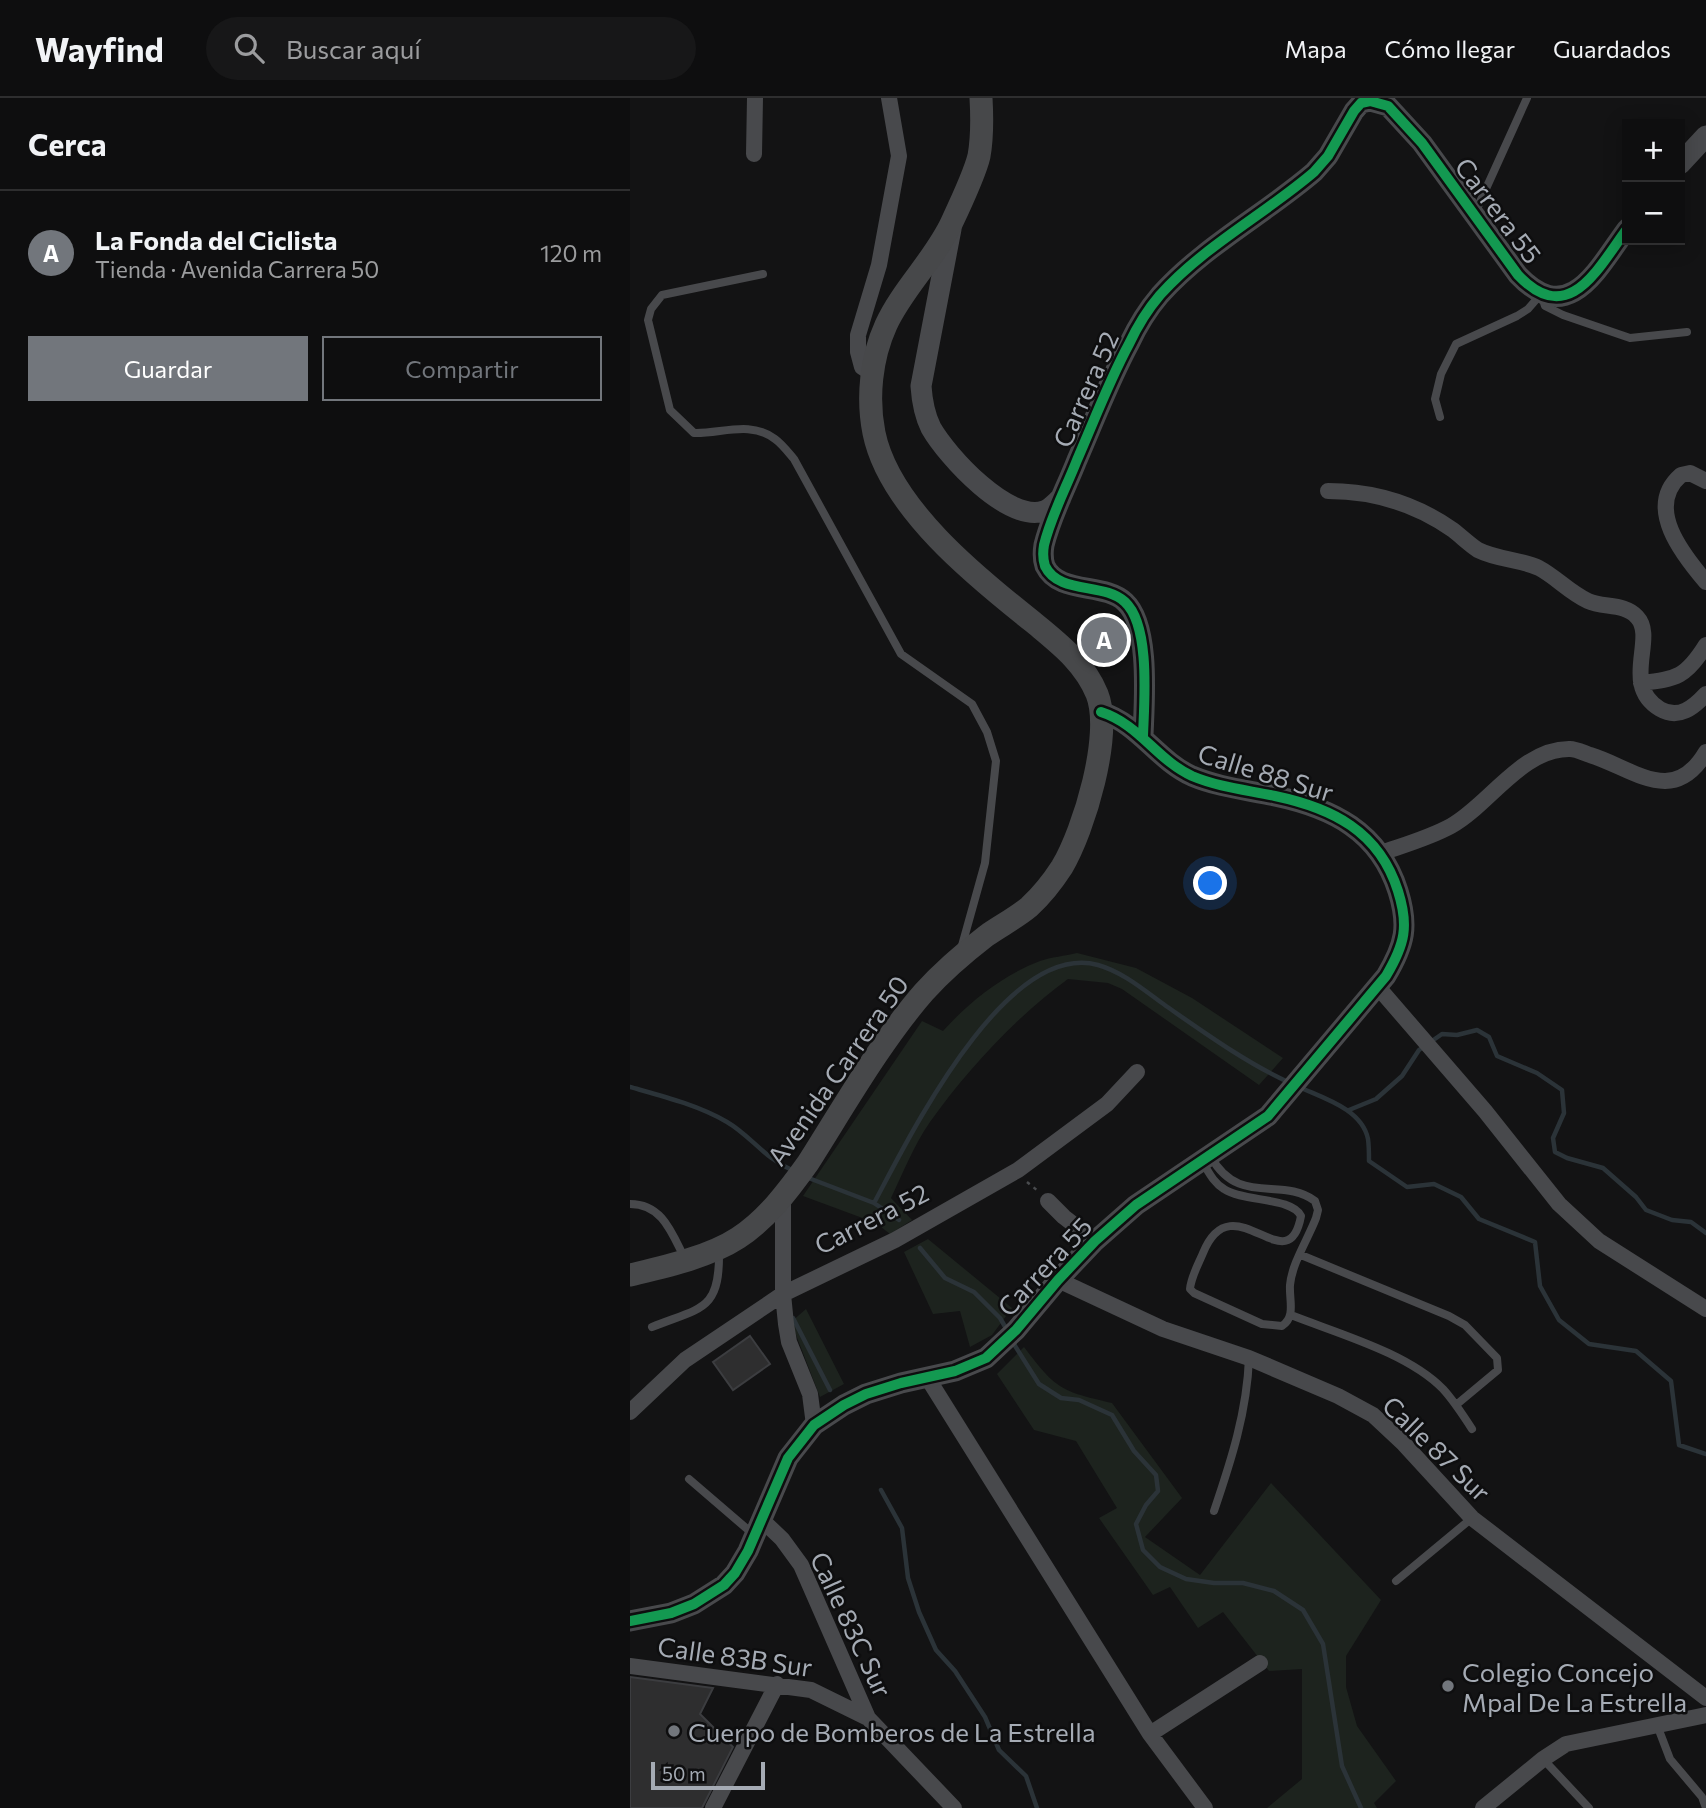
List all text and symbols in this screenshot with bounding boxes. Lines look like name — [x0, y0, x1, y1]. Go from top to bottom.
search box — [206, 17, 696, 80]
text: Wayfind — [35, 28, 164, 69]
icon: search — [230, 29, 268, 67]
text: Buscar aquí — [286, 33, 421, 64]
text: Mapa — [1284, 34, 1347, 63]
text: Cómo llegar — [1385, 34, 1515, 63]
text: Guardados — [1553, 34, 1671, 63]
map controls — [1622, 119, 1685, 245]
button: + — [1622, 119, 1685, 182]
text: Cerca — [28, 125, 107, 162]
street label: Carrera 55 — [1449, 151, 1549, 269]
button: − — [1622, 182, 1685, 245]
text: La Fonda del Ciclista — [95, 224, 337, 255]
text: A — [43, 239, 59, 267]
text: 120 m — [540, 239, 602, 267]
text: Tienda · Avenida Carrera 50 — [95, 255, 379, 283]
street label: Carrera 52 — [1046, 326, 1124, 452]
button: Guardar — [28, 336, 308, 401]
button: Compartir — [322, 336, 602, 401]
pin: A — [1081, 614, 1127, 666]
street label: Calle 88 Sur — [1195, 737, 1337, 807]
your location — [1193, 866, 1227, 900]
street label: Avenida Carrera 50 — [760, 969, 914, 1171]
street label: Carrera 52 — [809, 1176, 933, 1260]
street label: Carrera 55 — [990, 1210, 1098, 1322]
street label: Calle 87 Sur — [1377, 1389, 1497, 1507]
street label: Calle 83C Sur — [805, 1546, 899, 1702]
street label: Calle 83B Sur — [656, 1630, 814, 1682]
place label: Colegio Concejo Mpal De La Estrella — [1462, 1656, 1687, 1717]
marker: Colegio Concejo Mpal De La Estrella — [1440, 1678, 1456, 1694]
place label: Cuerpo de Bomberos de La Estrella — [688, 1716, 1096, 1747]
marker: Cuerpo de Bomberos de La Estrella — [666, 1723, 682, 1739]
scale bar — [651, 1759, 765, 1791]
text: 50 m — [662, 1762, 706, 1785]

